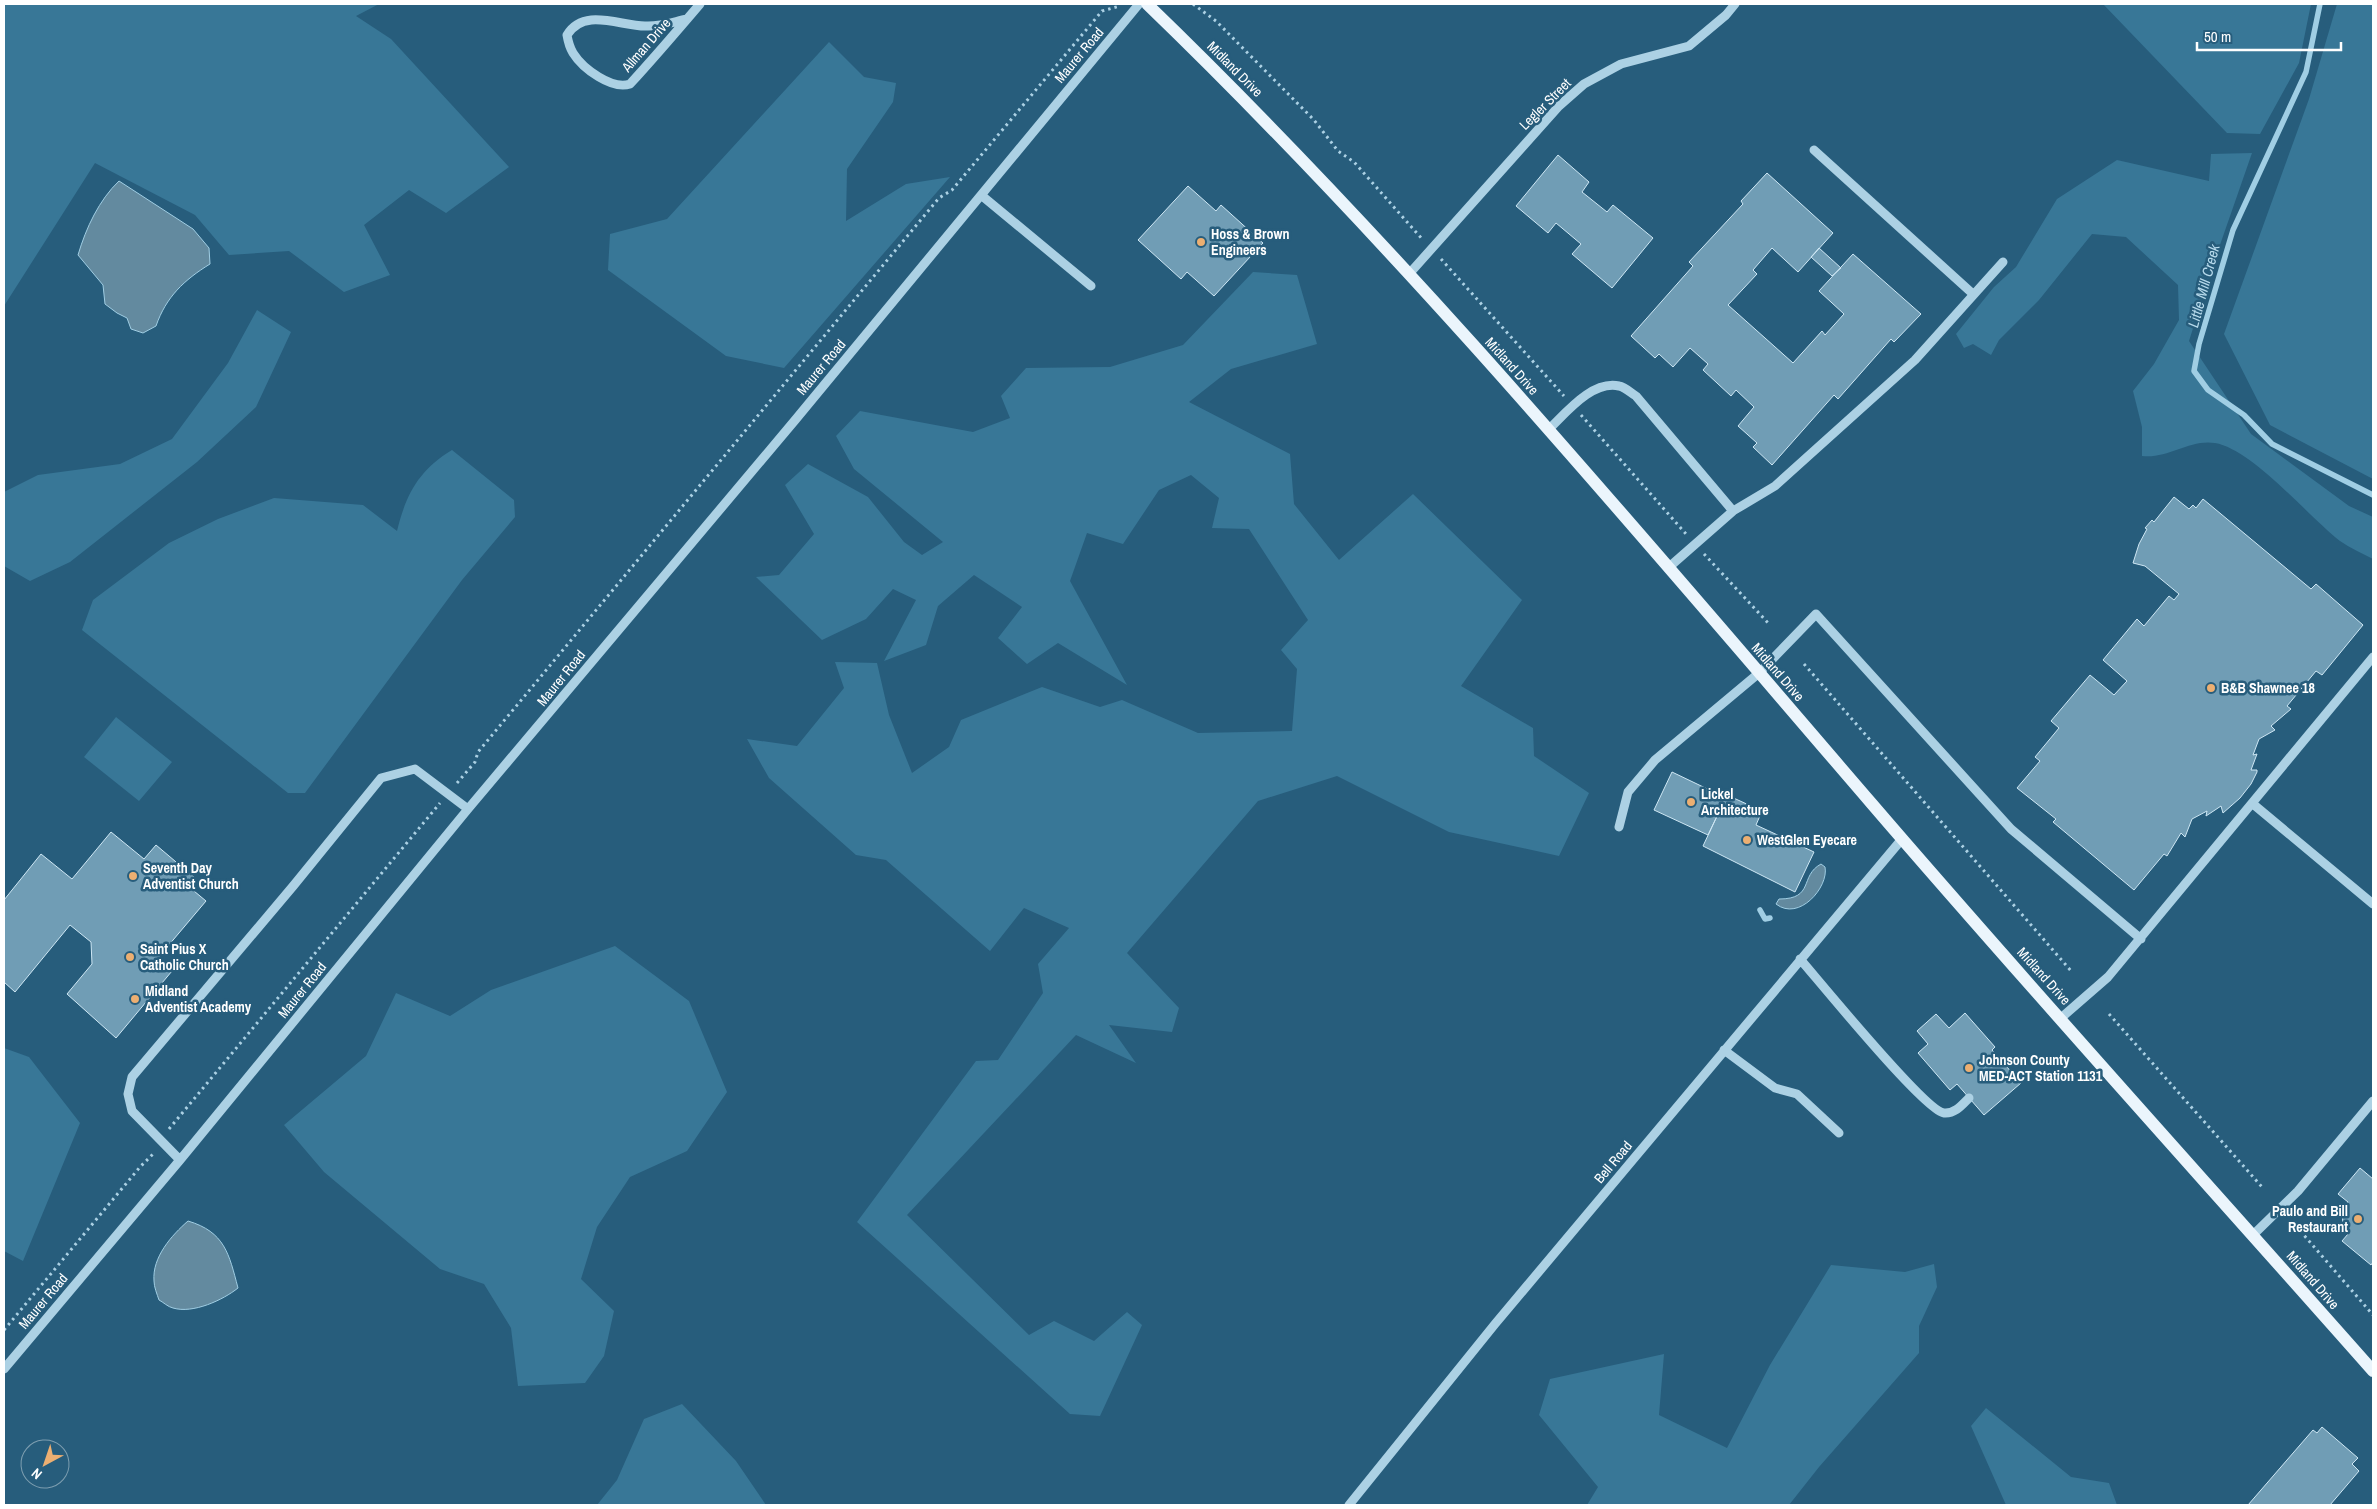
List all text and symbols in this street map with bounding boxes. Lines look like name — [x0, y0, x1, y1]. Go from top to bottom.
street label: Allman Drive — [617, 14, 674, 76]
scale bar — [2197, 20, 2341, 52]
street label: Maurer Road — [1051, 24, 1107, 86]
text: 50 m — [2204, 26, 2231, 47]
street label: Midland Drive — [1203, 37, 1267, 101]
street label: Legler Street — [1515, 74, 1575, 134]
place label: Hoss & Brown Engineers — [1211, 225, 1289, 259]
marker: Hoss & Brown Engineers — [1195, 236, 1207, 248]
water label: Little Mill Creek — [2182, 241, 2225, 330]
street label: Midland Drive — [1481, 333, 1543, 399]
street label: Maurer Road — [793, 336, 849, 398]
street label: Midland Drive — [1748, 639, 1808, 705]
street label: Maurer Road — [533, 646, 589, 710]
place label: B&B Shawnee 18 — [2221, 679, 2315, 697]
marker: B&B Shawnee 18 — [2205, 682, 2217, 694]
place label: Lickel Architecture — [1701, 785, 1769, 819]
marker: Lickel Architecture — [1685, 796, 1697, 808]
place label: WestGlen Eyecare — [1757, 831, 1857, 849]
marker: WestGlen Eyecare — [1741, 834, 1753, 846]
place label: Seventh Day Adventist Church — [143, 859, 239, 893]
marker: Seventh Day Adventist Church — [127, 870, 139, 882]
place label: Saint Pius X Catholic Church — [140, 940, 229, 974]
street label: Midland Drive — [2013, 943, 2075, 1009]
marker: Saint Pius X Catholic Church — [124, 951, 136, 963]
street label: Maurer Road — [274, 958, 330, 1022]
place label: Midland Adventist Academy — [145, 982, 252, 1016]
marker: Midland Adventist Academy — [129, 993, 141, 1005]
place label: Johnson County MED-ACT Station 1131 — [1979, 1051, 2103, 1085]
marker: Johnson County MED-ACT Station 1131 — [1963, 1062, 1975, 1074]
street label: Bell Road — [1590, 1137, 1636, 1187]
place label: Paulo and Bill Restaurant — [2272, 1202, 2348, 1236]
marker: Paulo and Bill Restaurant — [2352, 1213, 2364, 1225]
street label: Midland Drive — [2283, 1247, 2343, 1313]
street label: Maurer Road — [15, 1270, 71, 1332]
north arrow — [20, 1439, 70, 1489]
text: N — [28, 1464, 46, 1484]

